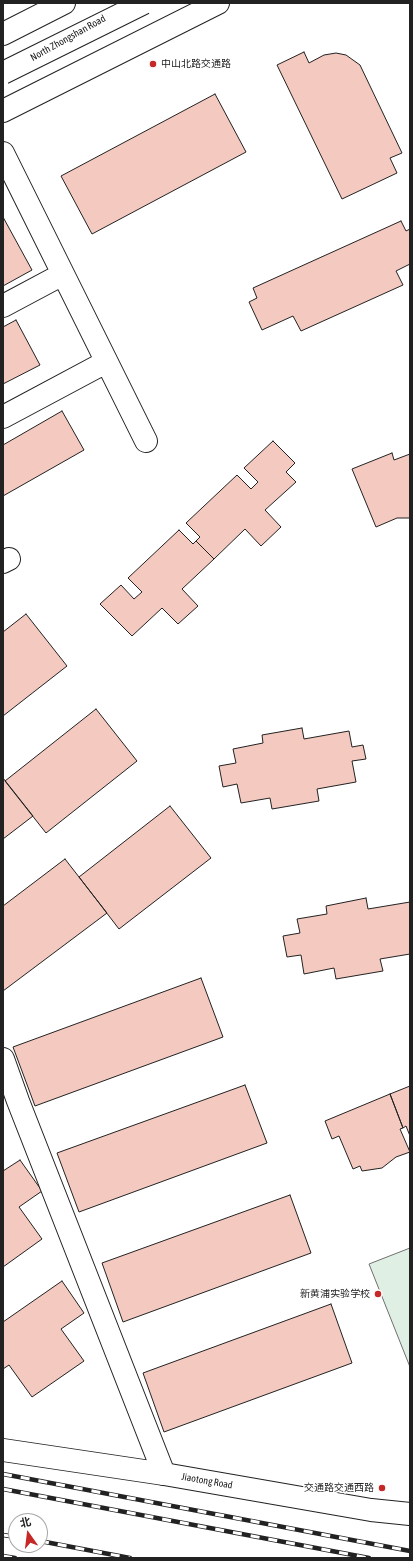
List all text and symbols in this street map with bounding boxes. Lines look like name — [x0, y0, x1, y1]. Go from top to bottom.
street label: North Zhongshan Road — [28, 12, 108, 64]
place label: 中山北路交通路 — [161, 58, 231, 70]
marker: 中山北路交通路 — [148, 59, 158, 69]
place label: 新黄浦实验学校 — [300, 1288, 370, 1300]
marker: 新黄浦实验学校 — [373, 1289, 383, 1299]
street label: Jiaotong Road — [180, 1471, 234, 1491]
place label: 交通路交通西路 — [304, 1482, 374, 1494]
marker: 交通路交通西路 — [377, 1483, 387, 1493]
north arrow — [8, 1513, 48, 1553]
text: 北 — [19, 1515, 32, 1529]

